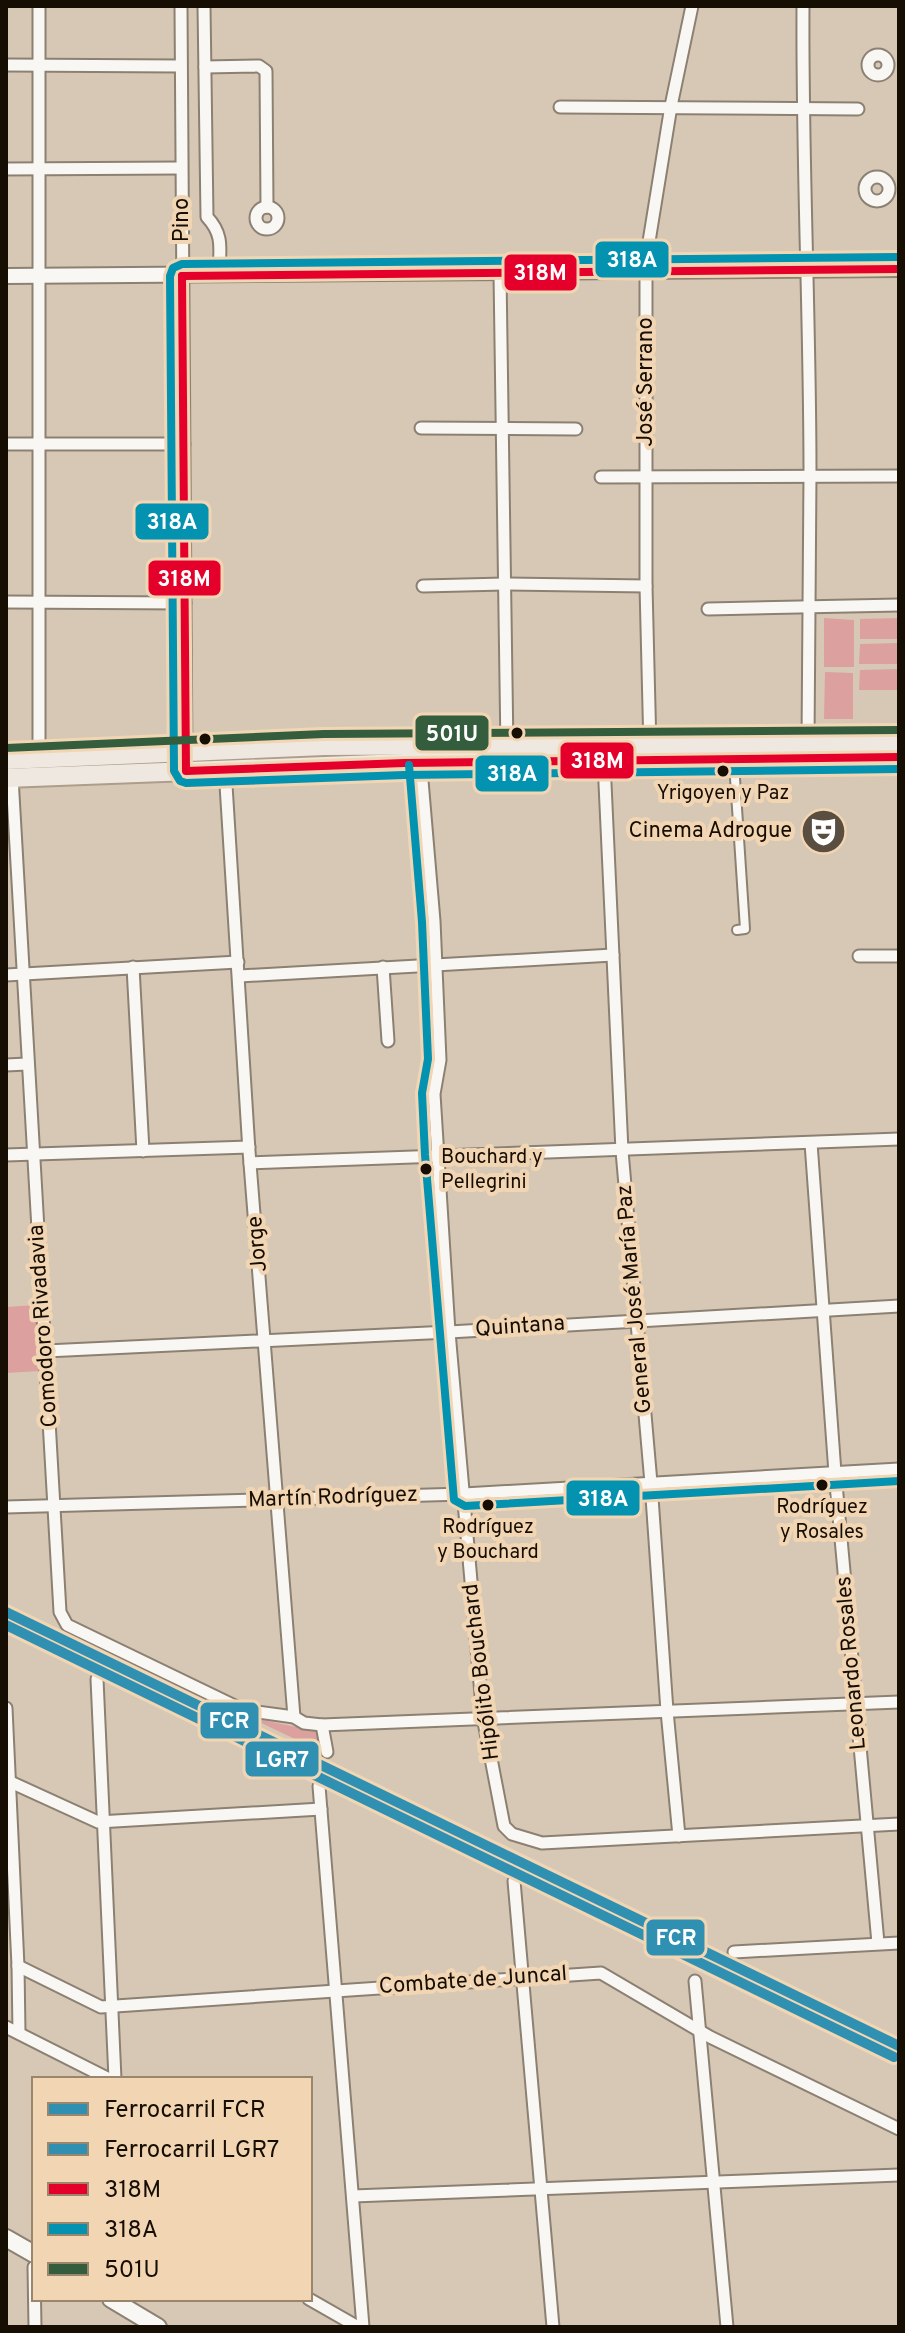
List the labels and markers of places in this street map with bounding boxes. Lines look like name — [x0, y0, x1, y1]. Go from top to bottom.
unlabelled marker — [509, 725, 525, 741]
unlabelled marker — [197, 731, 213, 747]
marker: Yrigoyen y Paz — [715, 763, 731, 779]
place label: Yrigoyen y Paz — [657, 781, 789, 807]
theatre icon: Cinema Adrogue — [799, 807, 847, 855]
place label: Cinema Adrogue — [629, 818, 792, 845]
place label: Bouchard y Pellegrini — [441, 1145, 543, 1196]
marker: Bouchard y Pellegrini — [418, 1161, 434, 1177]
marker: Rodríguez y Rosales — [814, 1477, 830, 1493]
place label: Rodríguez y Rosales — [776, 1495, 868, 1546]
marker: Rodríguez y Bouchard — [480, 1497, 496, 1513]
place label: Rodríguez y Bouchard — [437, 1515, 539, 1566]

